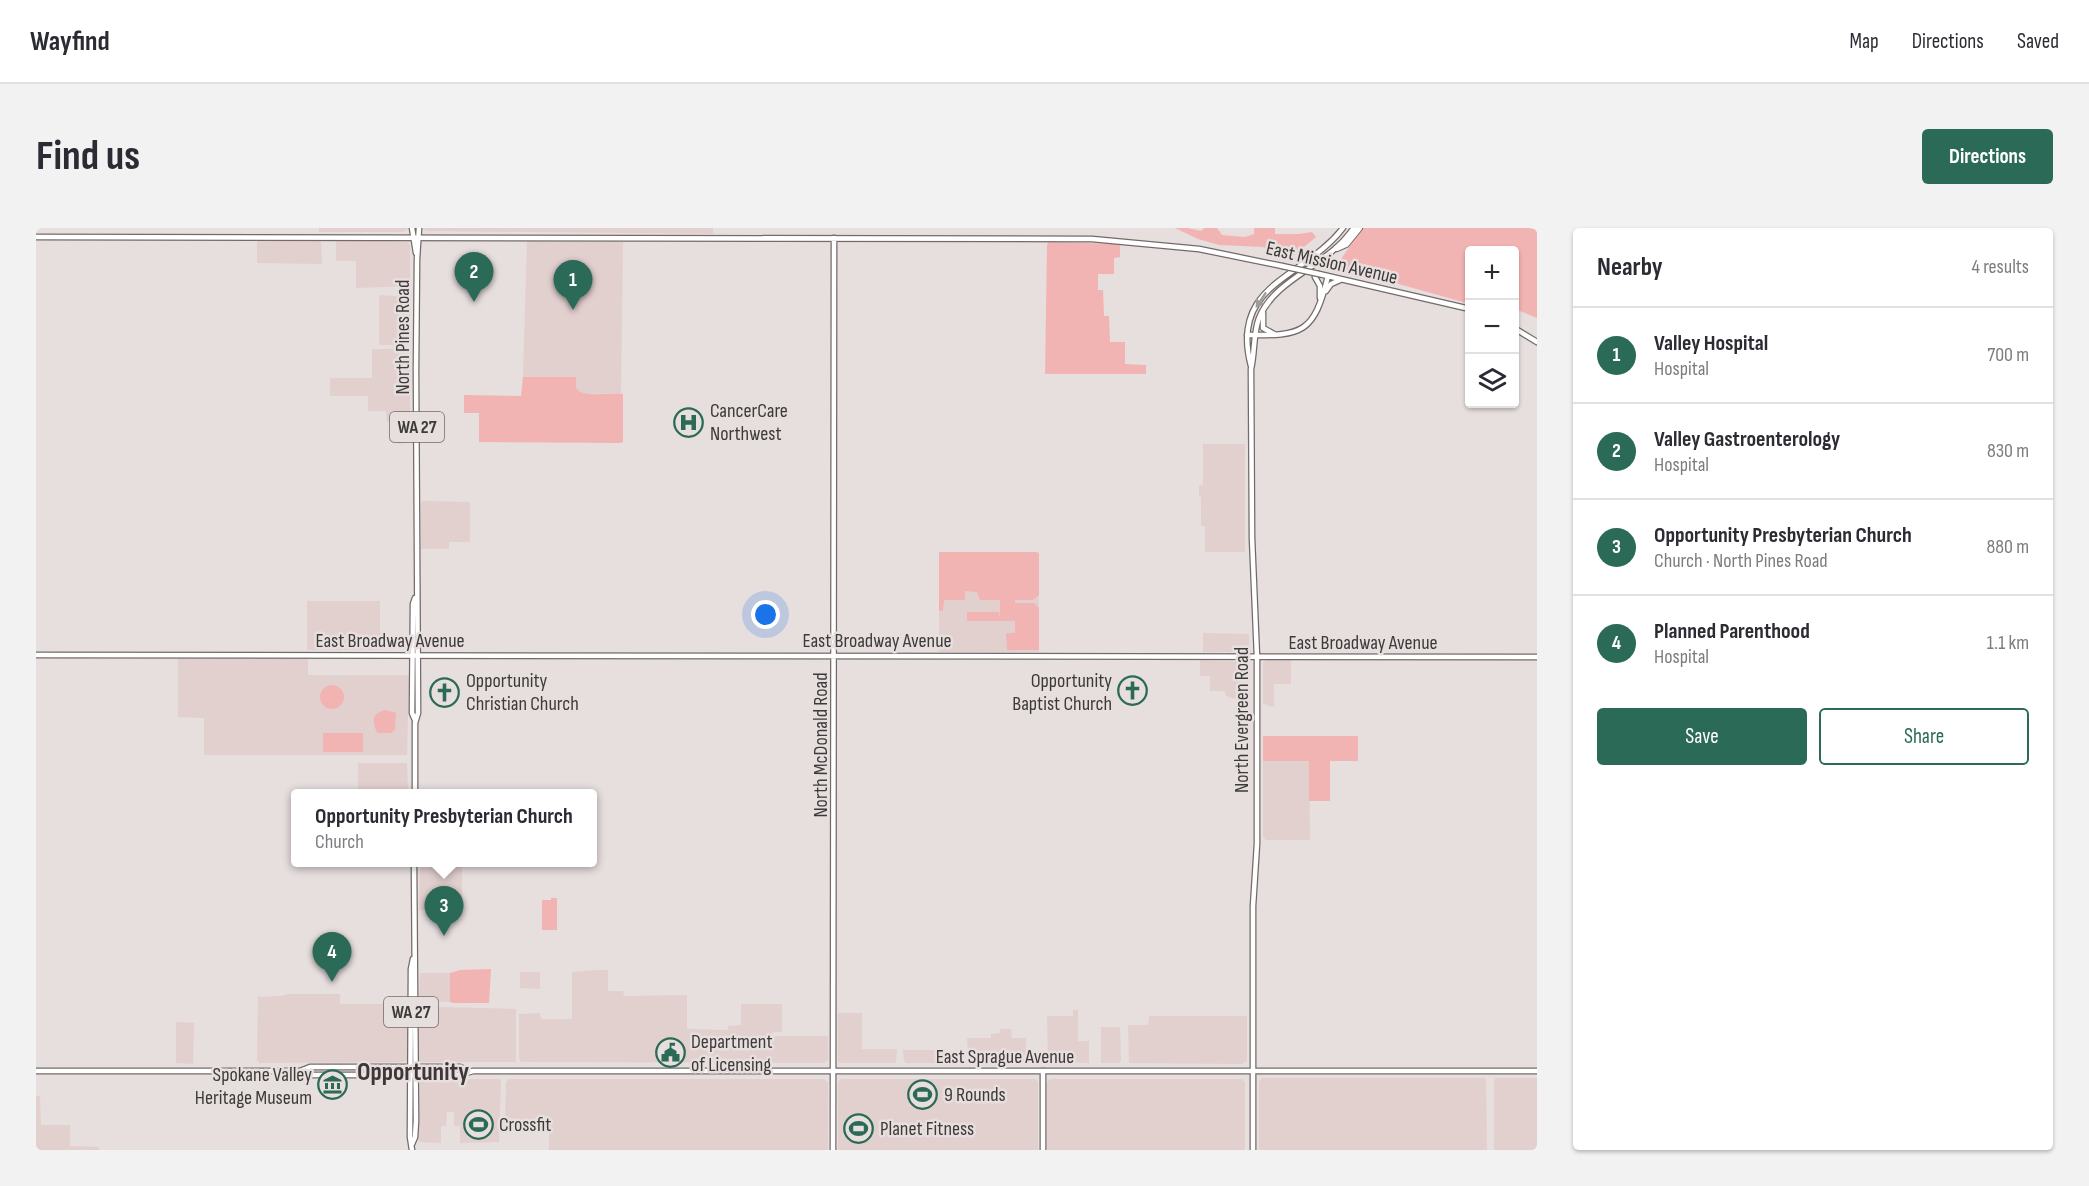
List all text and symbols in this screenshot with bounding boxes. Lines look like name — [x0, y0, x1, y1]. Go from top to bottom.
text: Wayfind — [30, 25, 110, 58]
text: Map — [1849, 29, 1879, 54]
text: Directions — [1912, 29, 1984, 54]
text: Saved — [2017, 29, 2059, 54]
button: Directions — [1922, 129, 2053, 184]
text: Find us — [36, 131, 140, 182]
street label: East Mission Avenue — [1264, 236, 1400, 290]
map controls — [1465, 246, 1519, 408]
button: + — [1465, 246, 1519, 300]
text: Nearby — [1597, 252, 1663, 283]
pin: 2 — [454, 253, 494, 302]
text: 4 results — [1972, 255, 2029, 279]
pin: 1 — [554, 260, 592, 310]
street label: North Pines Road — [391, 280, 415, 394]
one-way arrow — [1255, 291, 1267, 307]
button: − — [1465, 300, 1519, 354]
text: Valley Hospital — [1654, 330, 1768, 357]
text: 1 — [1613, 343, 1620, 367]
text: 700 m — [1987, 343, 2029, 367]
button: layers — [1465, 354, 1519, 408]
text: Hospital — [1654, 357, 1709, 381]
place label: CancerCare Northwest — [710, 399, 788, 446]
hospital icon: CancerCare Northwest — [673, 406, 705, 438]
road number: WA 27 — [390, 412, 444, 442]
text: Valley Gastroenterology — [1654, 426, 1840, 453]
text: 2 — [1612, 439, 1621, 463]
text: 830 m — [1987, 439, 2029, 463]
text: Hospital — [1654, 453, 1709, 477]
text: Opportunity Presbyterian Church — [1654, 522, 1912, 549]
text: 3 — [1612, 535, 1621, 559]
text: 880 m — [1987, 535, 2029, 559]
text: Church · North Pines Road — [1654, 549, 1828, 573]
your location — [751, 600, 780, 629]
text: Planned Parenthood — [1654, 618, 1810, 645]
street label: East Broadway Avenue — [315, 629, 465, 653]
street label: East Broadway Avenue — [802, 629, 952, 653]
street label: East Broadway Avenue — [1288, 631, 1438, 655]
text: 4 — [1612, 631, 1621, 655]
text: 1.1 km — [1987, 631, 2029, 655]
text: Hospital — [1654, 645, 1709, 669]
street label: North Evergreen Road — [1230, 647, 1254, 793]
place label: Opportunity Christian Church — [466, 669, 579, 716]
place label: Opportunity Baptist Church — [1012, 669, 1112, 716]
street label: North McDonald Road — [809, 672, 833, 818]
church icon: Opportunity Baptist Church — [1117, 675, 1149, 707]
church icon: Opportunity Christian Church — [429, 676, 461, 708]
button: Save — [1597, 708, 1807, 765]
button: Share — [1819, 708, 2029, 765]
popup — [291, 789, 597, 867]
text: Opportunity Presbyterian Church — [315, 803, 573, 830]
text: Church — [315, 830, 364, 854]
pin: 3 — [424, 886, 464, 936]
pin: 4 — [312, 932, 352, 982]
road number: WA 27 — [384, 997, 438, 1027]
place label: Department of Licensing — [691, 1030, 773, 1077]
public building icon: Department of Licensing — [654, 1036, 686, 1068]
street label: East Sprague Avenue — [936, 1045, 1074, 1069]
district label: Opportunity — [357, 1057, 469, 1088]
place label: Spokane Valley Heritage Museum — [195, 1063, 312, 1110]
museum icon: Spokane Valley Heritage Museum — [317, 1069, 349, 1101]
sports icon: 9 Rounds — [907, 1078, 939, 1110]
place label: 9 Rounds — [944, 1083, 1006, 1107]
sports icon: Crossfit — [462, 1108, 494, 1140]
sports icon: Planet Fitness — [843, 1112, 875, 1144]
place label: Crossfit — [499, 1113, 551, 1137]
place label: Planet Fitness — [880, 1117, 974, 1141]

